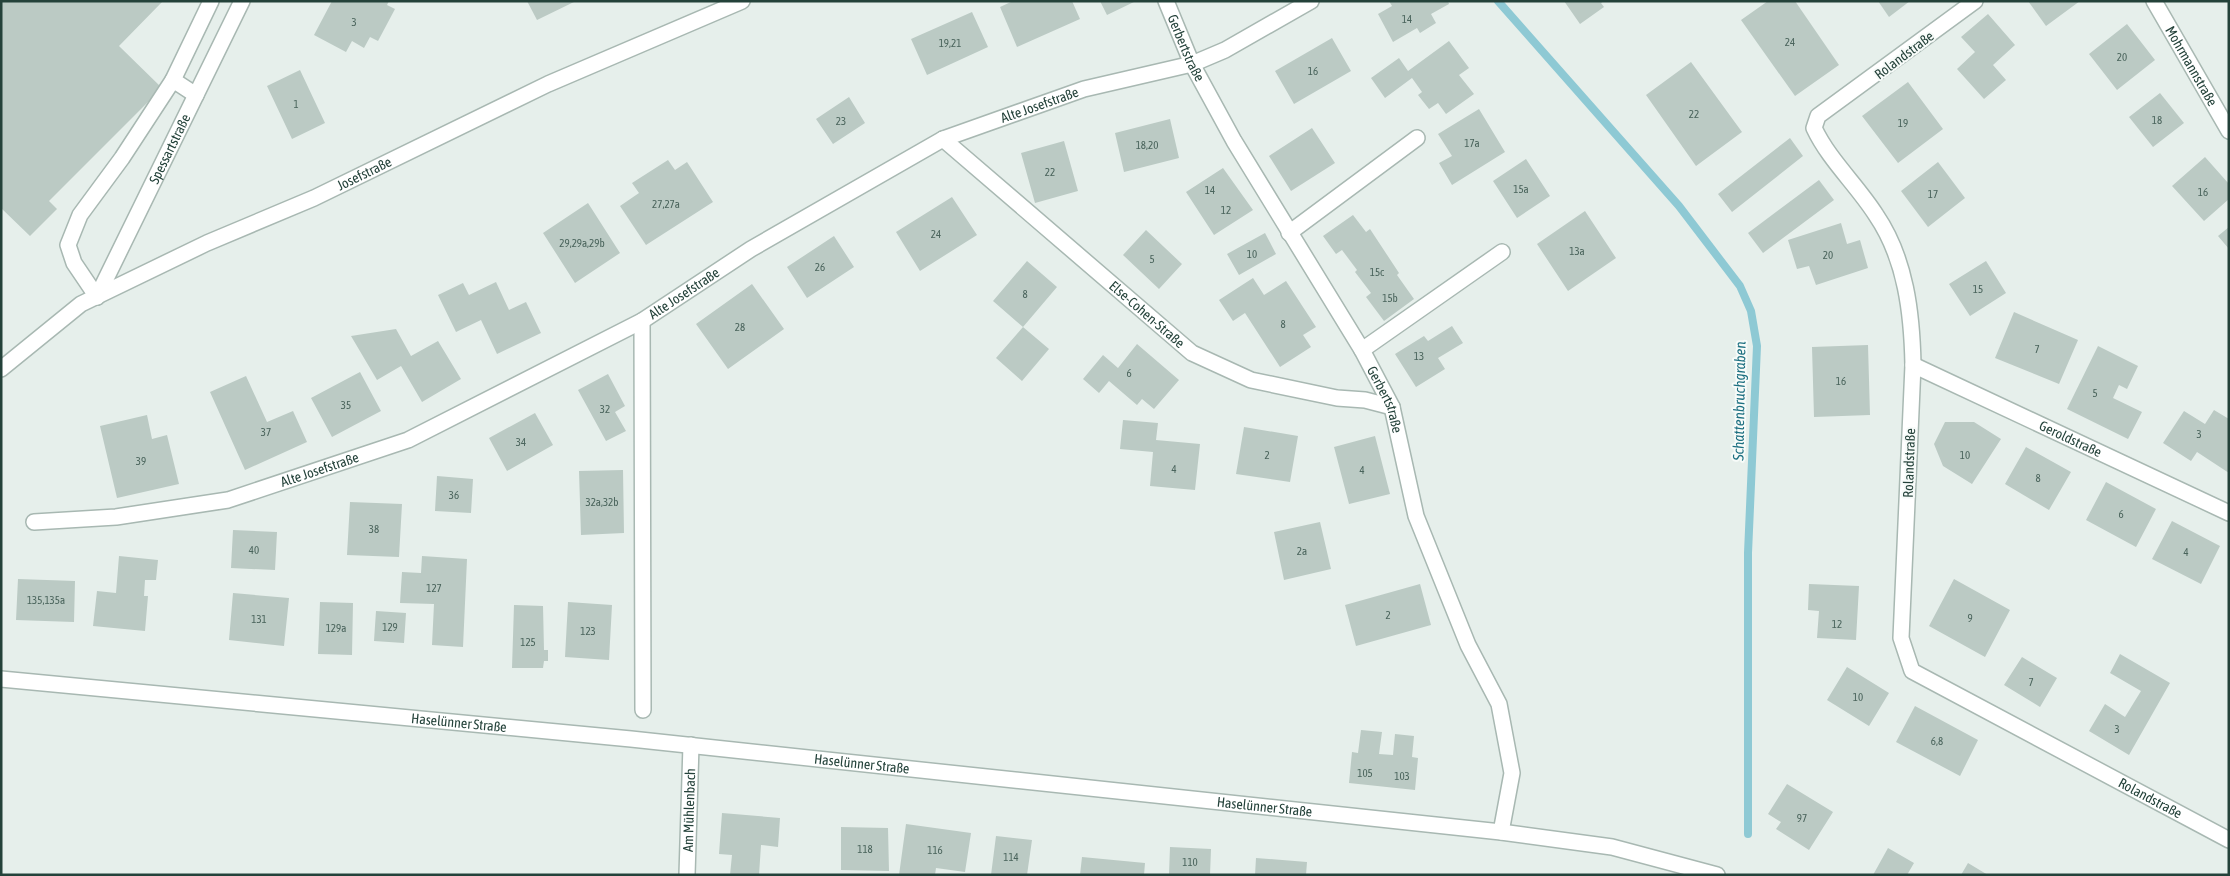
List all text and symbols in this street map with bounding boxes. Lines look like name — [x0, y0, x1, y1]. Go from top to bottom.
street label: Gerbertstraße — [1164, 12, 1208, 84]
house number: 14 — [1402, 13, 1412, 25]
house number: 3 — [351, 16, 357, 28]
street label: Mohrmannstraße — [2162, 23, 2221, 109]
street label: Rolandstraße — [1871, 28, 1937, 82]
house number: 24 — [1785, 36, 1795, 48]
house number: 19,21 — [939, 37, 961, 49]
house number: 20 — [2117, 51, 2127, 63]
house number: 16 — [1308, 65, 1318, 77]
street label: Alte Josefstraße — [998, 84, 1081, 126]
house number: 1 — [293, 98, 299, 110]
house number: 22 — [1689, 108, 1699, 120]
street label: Spessartstraße — [146, 111, 193, 186]
house number: 18 — [2152, 114, 2162, 126]
house number: 23 — [836, 115, 846, 127]
house number: 19 — [1898, 117, 1908, 129]
house number: 17a — [1464, 137, 1480, 149]
house number: 18,20 — [1136, 139, 1158, 151]
street label: Josefstraße — [334, 154, 394, 194]
house number: 22 — [1045, 166, 1055, 178]
house number: 15a — [1513, 183, 1529, 195]
house number: 14 — [1205, 184, 1215, 196]
house number: 16 — [2198, 186, 2208, 198]
house number: 17 — [1928, 188, 1938, 200]
house number: 27,27a — [652, 198, 680, 210]
house number: 12 — [1221, 204, 1231, 216]
house number: 24 — [931, 228, 941, 240]
house number: 29,29a,29b — [559, 237, 605, 249]
house number: 13a — [1569, 245, 1585, 257]
house number: 10 — [1247, 248, 1257, 260]
house number: 20 — [1823, 249, 1833, 261]
house number: 5 — [1149, 253, 1155, 265]
house number: 26 — [815, 261, 825, 273]
street label: Alte Josefstraße — [646, 264, 722, 322]
house number: 15c — [1370, 266, 1385, 278]
street label: Else-Cohen-Straße — [1106, 278, 1188, 351]
house number: 15 — [1973, 283, 1983, 295]
house number: 8 — [1022, 288, 1028, 300]
house number: 15b — [1382, 292, 1398, 304]
house number: 8 — [1280, 318, 1286, 330]
house number: 28 — [735, 321, 745, 333]
water label: Schattenbruchgraben — [1729, 341, 1749, 462]
house number: 7 — [2034, 343, 2040, 355]
house number: 13 — [1414, 350, 1424, 362]
street label: Gerbertstraße — [1364, 363, 1405, 434]
house number: 6 — [1126, 367, 1132, 379]
house number: 16 — [1836, 375, 1846, 387]
house number: 5 — [2092, 387, 2098, 399]
house number: 35 — [341, 399, 351, 411]
house number: 32 — [600, 403, 610, 415]
street label: Geroldstraße — [2037, 417, 2104, 460]
house number: 37 — [261, 426, 271, 438]
street label: Rolandstraße — [1900, 428, 1918, 498]
house number: 3 — [2196, 428, 2202, 440]
house number: 34 — [516, 436, 526, 448]
street label: Alte Josefstraße — [278, 449, 361, 490]
house number: 2 — [1264, 449, 1270, 461]
house number: 10 — [1960, 449, 1970, 461]
house number: 39 — [136, 455, 146, 467]
house number: 4 — [1171, 463, 1177, 475]
house number: 4 — [1359, 464, 1365, 476]
house number: 8 — [2035, 472, 2041, 484]
house number: 36 — [449, 489, 459, 501]
house number: 32a,32b — [586, 496, 618, 508]
house number: 6 — [2118, 508, 2124, 520]
house number: 38 — [369, 523, 379, 535]
house number: 40 — [249, 544, 259, 556]
house number: 2a — [1297, 545, 1307, 557]
house number: 4 — [2183, 546, 2189, 558]
house number: 127 — [426, 582, 442, 594]
house number: 135,135a — [27, 594, 65, 606]
house number: 2 — [1385, 609, 1391, 621]
house number: 9 — [1967, 612, 1973, 624]
house number: 131 — [251, 613, 267, 625]
house number: 12 — [1832, 618, 1842, 630]
house number: 129 — [382, 621, 398, 633]
house number: 129a — [326, 622, 346, 634]
house number: 123 — [580, 625, 596, 637]
house number: 125 — [520, 636, 536, 648]
house number: 7 — [2028, 676, 2034, 688]
house number: 10 — [1853, 691, 1863, 703]
street label: Haselünner Straße — [411, 710, 507, 735]
house number: 3 — [2114, 723, 2120, 735]
house number: 6,8 — [1931, 735, 1943, 747]
street label: Haselünner Straße — [813, 751, 910, 777]
house number: 105 — [1357, 767, 1373, 779]
street label: Am Mühlenbach — [680, 768, 698, 852]
house number: 103 — [1394, 770, 1410, 782]
street label: Rolandstraße — [2116, 775, 2185, 821]
street label: Haselünner Straße — [1216, 794, 1313, 820]
house number: 97 — [1797, 812, 1807, 824]
house number: 118 — [857, 843, 873, 855]
house number: 116 — [927, 844, 943, 856]
house number: 114 — [1003, 851, 1019, 863]
house number: 110 — [1182, 856, 1198, 868]

